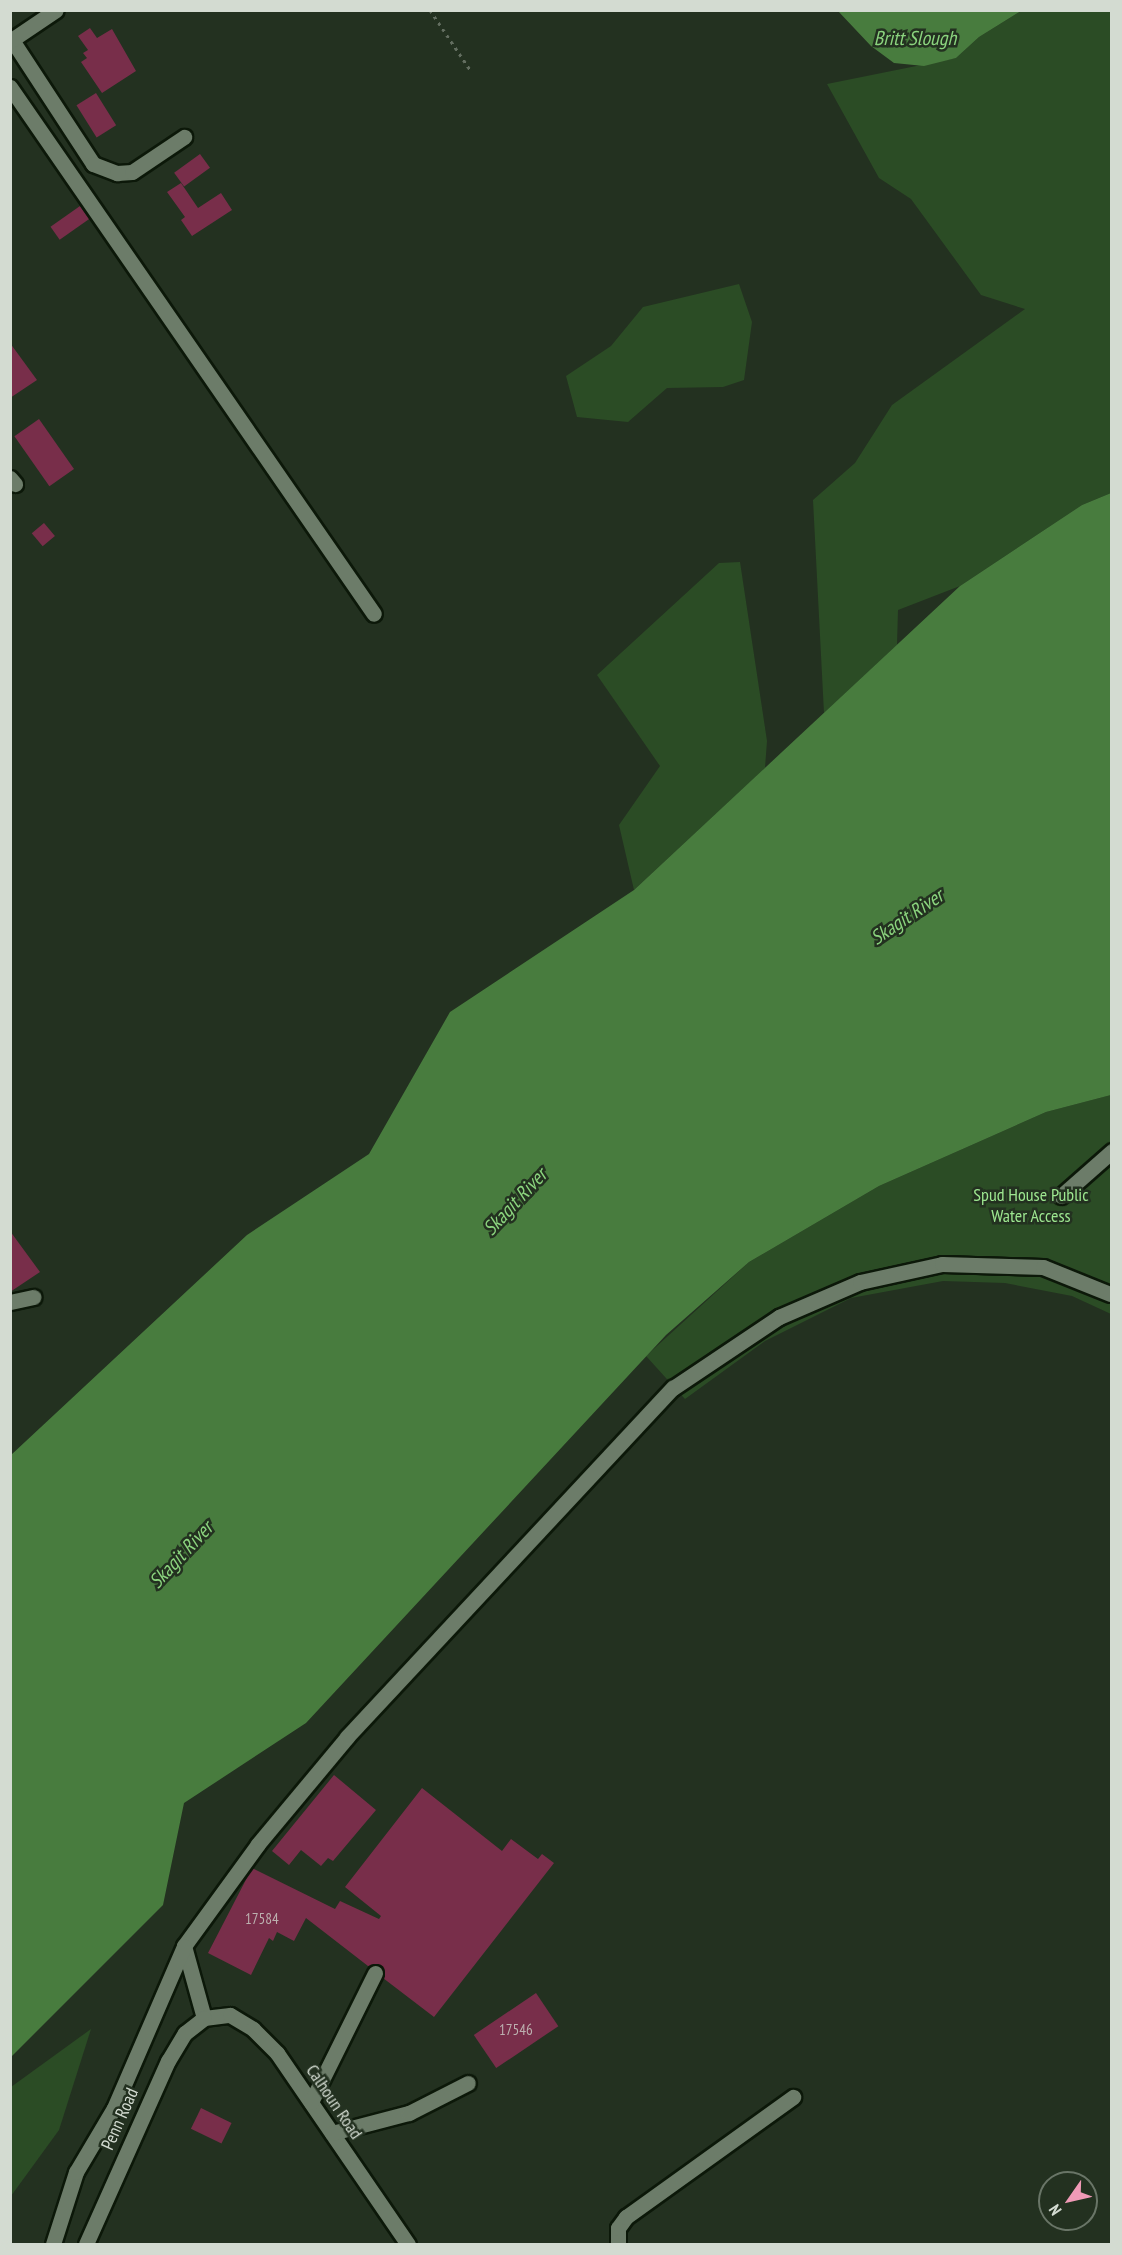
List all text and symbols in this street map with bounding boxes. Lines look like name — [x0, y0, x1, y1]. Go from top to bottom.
water label: Britt Slough — [874, 26, 956, 50]
water label: Skagit River — [866, 884, 948, 950]
water label: Skagit River — [478, 1164, 552, 1240]
park label: Spud House Public Water Access — [973, 1185, 1089, 1228]
water label: Skagit River — [144, 1517, 218, 1593]
house number: 17584 — [245, 1910, 279, 1928]
house number: 17546 — [499, 2021, 533, 2039]
street label: Calhoun Road — [301, 2061, 367, 2143]
street label: Penn Road — [97, 2085, 143, 2153]
north arrow — [1038, 2171, 1098, 2231]
text: N — [1044, 2201, 1065, 2219]

